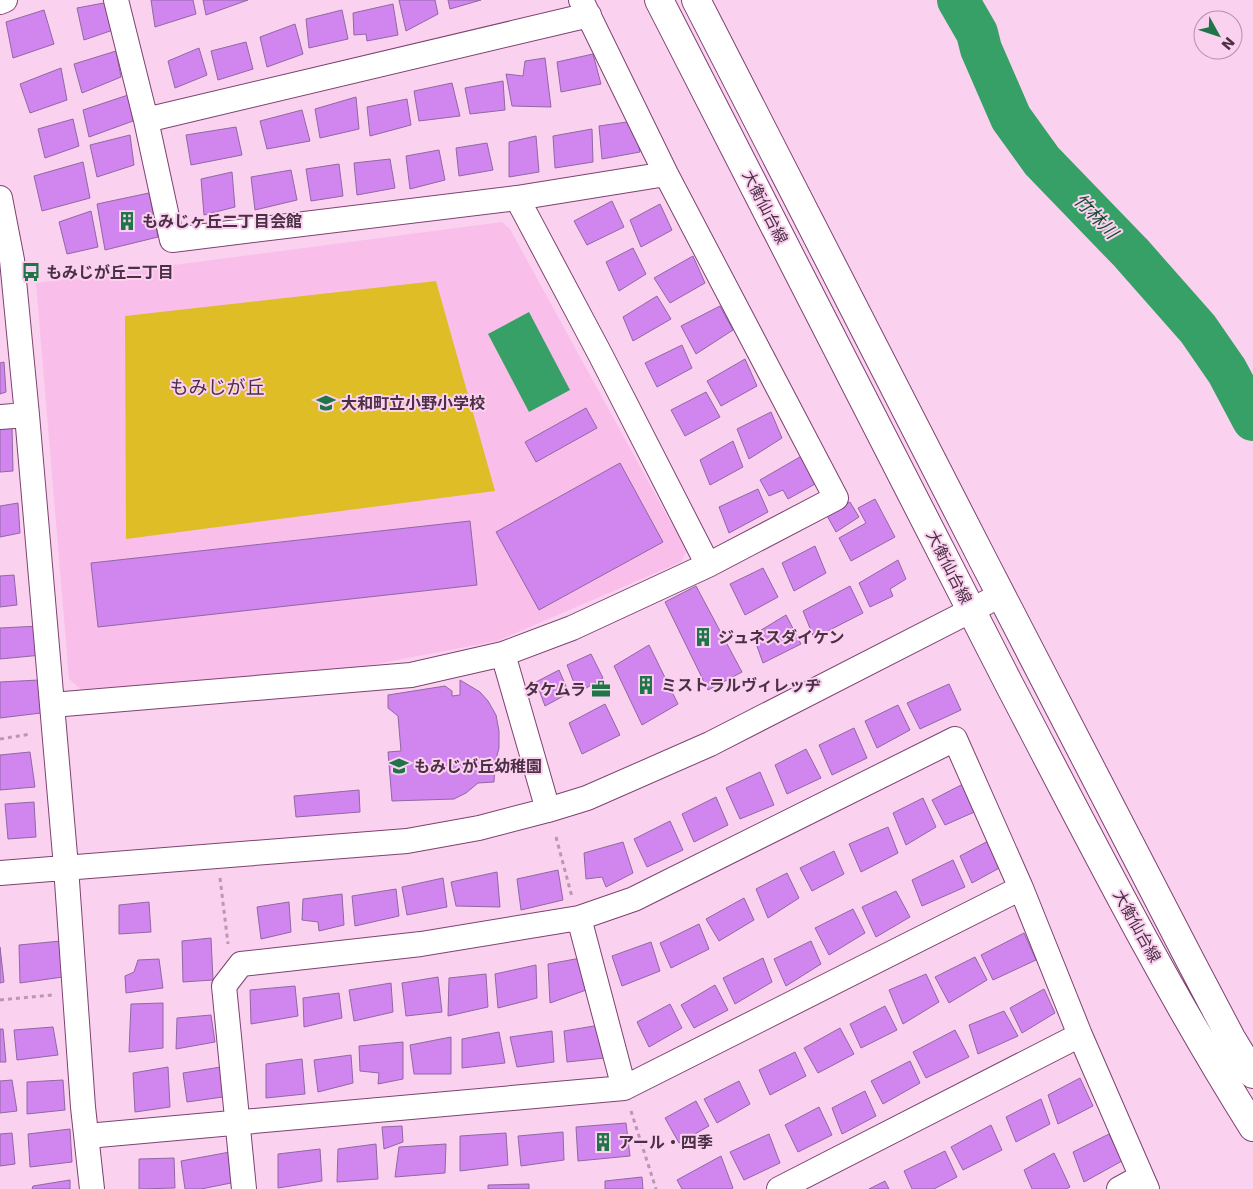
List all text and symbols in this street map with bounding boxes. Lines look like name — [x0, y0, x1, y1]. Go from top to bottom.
north arrow — [1193, 10, 1243, 60]
text: N — [1218, 34, 1238, 53]
street label: 大衡仙台線 — [738, 167, 792, 247]
water label: 竹林川 — [1070, 189, 1124, 244]
building icon: もみじヶ丘二丁目会館 — [116, 210, 138, 232]
place label: もみじヶ丘二丁目会館 — [142, 212, 302, 231]
bus stop icon: もみじが丘二丁目 — [20, 261, 42, 283]
place label: もみじが丘二丁目 — [46, 263, 174, 282]
district label: もみじが丘 — [169, 376, 265, 398]
school or university icon: 大和町立小野小学校 — [315, 392, 337, 414]
place label: 大和町立小野小学校 — [341, 394, 485, 413]
street label: 大衡仙台線 — [922, 527, 976, 607]
building icon: ジュネスダイケン — [692, 626, 714, 648]
place label: ジュネスダイケン — [718, 628, 844, 647]
building icon: ミストラルヴィレッヂ — [635, 674, 657, 696]
place label: ミストラルヴィレッヂ — [661, 676, 821, 695]
office icon: タケムラ — [590, 678, 612, 700]
place label: タケムラ — [524, 680, 586, 699]
school or university icon: もみじが丘幼稚園 — [388, 755, 410, 777]
place label: もみじが丘幼稚園 — [414, 757, 542, 776]
street label: 大衡仙台線 — [1109, 886, 1165, 966]
building icon: アール・四季 — [592, 1131, 614, 1153]
place label: アール・四季 — [618, 1133, 713, 1152]

